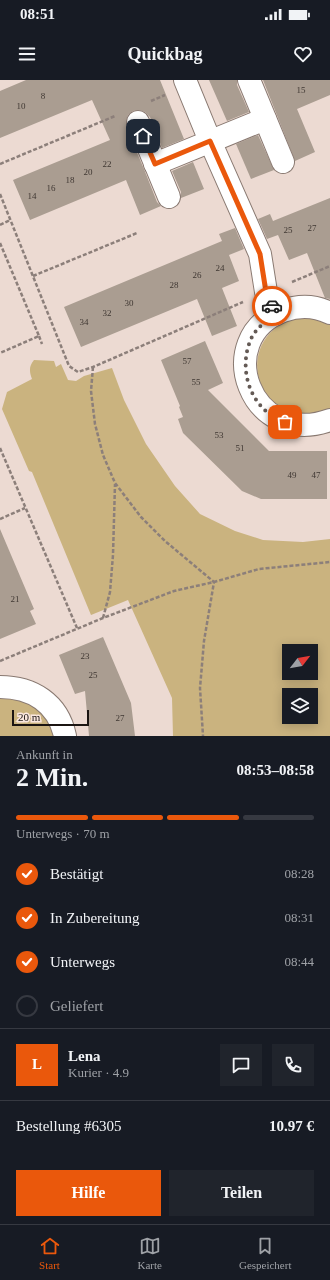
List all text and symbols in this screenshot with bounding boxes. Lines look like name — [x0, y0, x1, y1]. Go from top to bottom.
text: 08:51 — [20, 6, 55, 22]
icon: menu — [16, 43, 38, 65]
icon: heart — [292, 43, 314, 65]
text: Quickbag — [127, 44, 203, 64]
house number: 15 — [297, 85, 306, 95]
house number: 8 — [41, 91, 46, 101]
house number: 10 — [17, 101, 26, 111]
pin — [126, 119, 160, 153]
icon: home — [132, 125, 154, 147]
house number: 22 — [103, 159, 112, 169]
house number: 20 — [84, 167, 93, 177]
house number: 18 — [66, 175, 75, 185]
house number: 16 — [47, 183, 56, 193]
house number: 14 — [28, 191, 37, 201]
house number: 27 — [308, 223, 317, 233]
house number: 25 — [284, 225, 293, 235]
house number: 24 — [216, 263, 225, 273]
house number: 26 — [193, 270, 202, 280]
house number: 28 — [170, 280, 179, 290]
courier — [252, 286, 292, 326]
icon: car — [261, 295, 283, 317]
house number: 30 — [125, 298, 134, 308]
house number: 32 — [103, 308, 112, 318]
house number: 34 — [80, 317, 89, 327]
house number: 57 — [183, 356, 192, 366]
house number: 55 — [192, 377, 201, 387]
pin — [268, 405, 302, 439]
icon: bag — [274, 411, 296, 433]
house number: 53 — [215, 430, 224, 440]
house number: 51 — [236, 443, 245, 453]
house number: 49 — [288, 470, 297, 480]
house number: 47 — [312, 470, 321, 480]
house number: 21 — [11, 594, 20, 604]
north arrow — [282, 644, 318, 680]
map controls — [282, 644, 318, 724]
house number: 23 — [81, 651, 90, 661]
house number: 25 — [89, 670, 98, 680]
button: layers — [282, 688, 318, 724]
scale bar — [12, 708, 89, 727]
text: 20 m — [18, 711, 40, 723]
house number: 27 — [116, 713, 125, 723]
text: Ankunft in — [16, 747, 73, 762]
text: 08:53–08:58 — [237, 762, 314, 778]
text: 2 Min. — [16, 763, 88, 792]
text: Unterwegs · 70 m — [16, 826, 110, 841]
icon: check — [16, 863, 38, 885]
text: Bestätigt — [50, 866, 103, 882]
text: 08:28 — [284, 866, 314, 881]
icon: check — [16, 907, 38, 929]
text: In Zubereitung — [50, 910, 140, 926]
text: 08:31 — [284, 910, 314, 925]
icon: check — [16, 951, 38, 973]
text: Unterwegs — [50, 954, 115, 970]
text: 08:44 — [284, 954, 314, 969]
text: Geliefert — [50, 998, 103, 1014]
button: chat — [220, 1044, 262, 1086]
button: phone — [272, 1044, 314, 1086]
text: Lena — [68, 1048, 101, 1064]
text: L — [32, 1056, 42, 1072]
text: Kurier · 4.9 — [68, 1065, 129, 1080]
text: Bestellung #6305 — [16, 1118, 121, 1134]
text: 10.97 € — [269, 1118, 314, 1134]
button: Hilfe — [16, 1170, 161, 1216]
button: Teilen — [169, 1170, 314, 1216]
tab: Start — [39, 1235, 61, 1271]
tab: Karte — [138, 1235, 162, 1271]
tab: Gespeichert — [239, 1235, 291, 1271]

